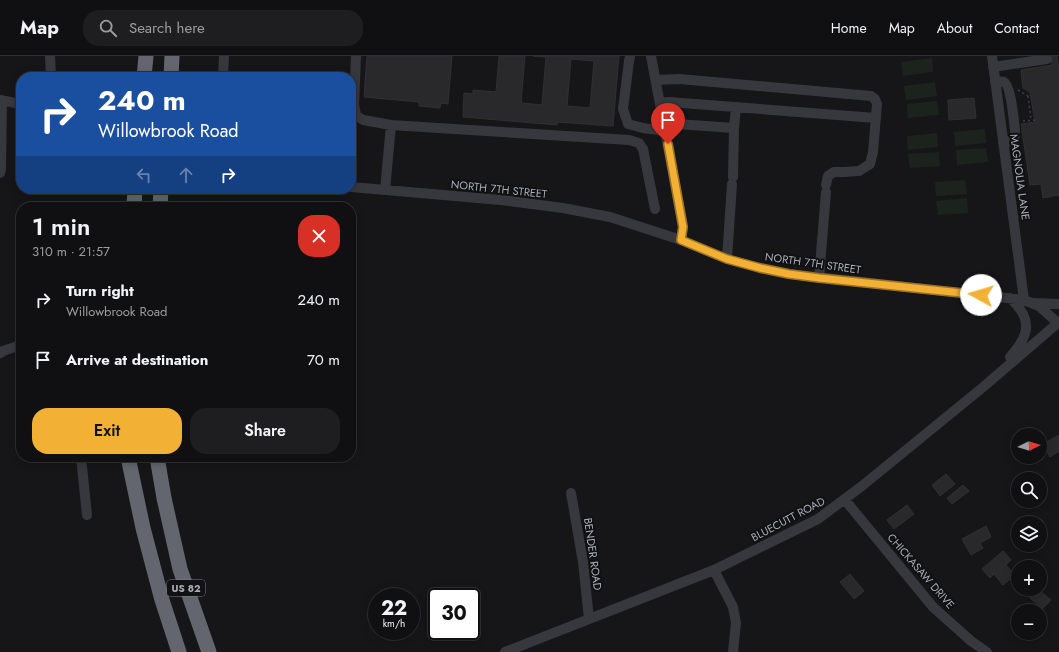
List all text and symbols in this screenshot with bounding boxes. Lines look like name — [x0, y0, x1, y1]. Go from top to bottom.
search box — [83, 10, 363, 46]
text: Map — [20, 14, 59, 41]
icon: search — [97, 17, 119, 39]
text: Search here — [129, 17, 205, 39]
text: Home — [831, 18, 867, 38]
text: Map — [889, 18, 915, 38]
text: About — [937, 18, 972, 38]
text: Contact — [994, 18, 1039, 38]
text: 240 m — [98, 80, 186, 121]
icon: right — [32, 88, 84, 140]
pin — [651, 103, 685, 144]
icon: arrive — [657, 109, 679, 131]
text: Willowbrook Road — [98, 118, 239, 144]
street label: MAGNOLIA LANE — [1006, 133, 1034, 221]
icon: left — [133, 164, 155, 186]
icon: ahead — [175, 164, 197, 186]
icon: right — [217, 164, 239, 186]
street label: NORTH 7TH STREET — [450, 176, 548, 202]
text: 1 min — [32, 209, 90, 244]
button: close — [298, 215, 340, 257]
text: 310 m · 21:57 — [32, 242, 110, 261]
street label: NORTH 7TH STREET — [764, 248, 862, 278]
position arrow — [960, 274, 1002, 316]
text: Turn right — [66, 280, 134, 302]
icon: right — [32, 289, 54, 311]
text: 240 m — [298, 289, 340, 311]
text: Willowbrook Road — [66, 302, 168, 321]
icon: arrive — [32, 349, 54, 371]
text: Arrive at destination — [66, 349, 208, 371]
text: 70 m — [307, 349, 340, 371]
button: Exit — [32, 408, 182, 454]
button: Share — [190, 408, 340, 454]
north arrow — [1011, 428, 1047, 464]
map controls — [1011, 428, 1047, 640]
button: search — [1011, 472, 1047, 508]
street label: BLUECUTT ROAD — [748, 493, 828, 545]
button: layers — [1011, 516, 1047, 552]
street label: BENDER ROAD — [580, 517, 606, 592]
street label: CHICKASAW DRIVE — [884, 530, 958, 612]
button: + — [1011, 560, 1047, 596]
road number: US 82 — [167, 580, 205, 596]
speed limit sign: 30 — [428, 588, 480, 640]
text: 22 — [381, 594, 407, 623]
button: − — [1011, 604, 1047, 640]
text: km/h — [383, 616, 405, 631]

